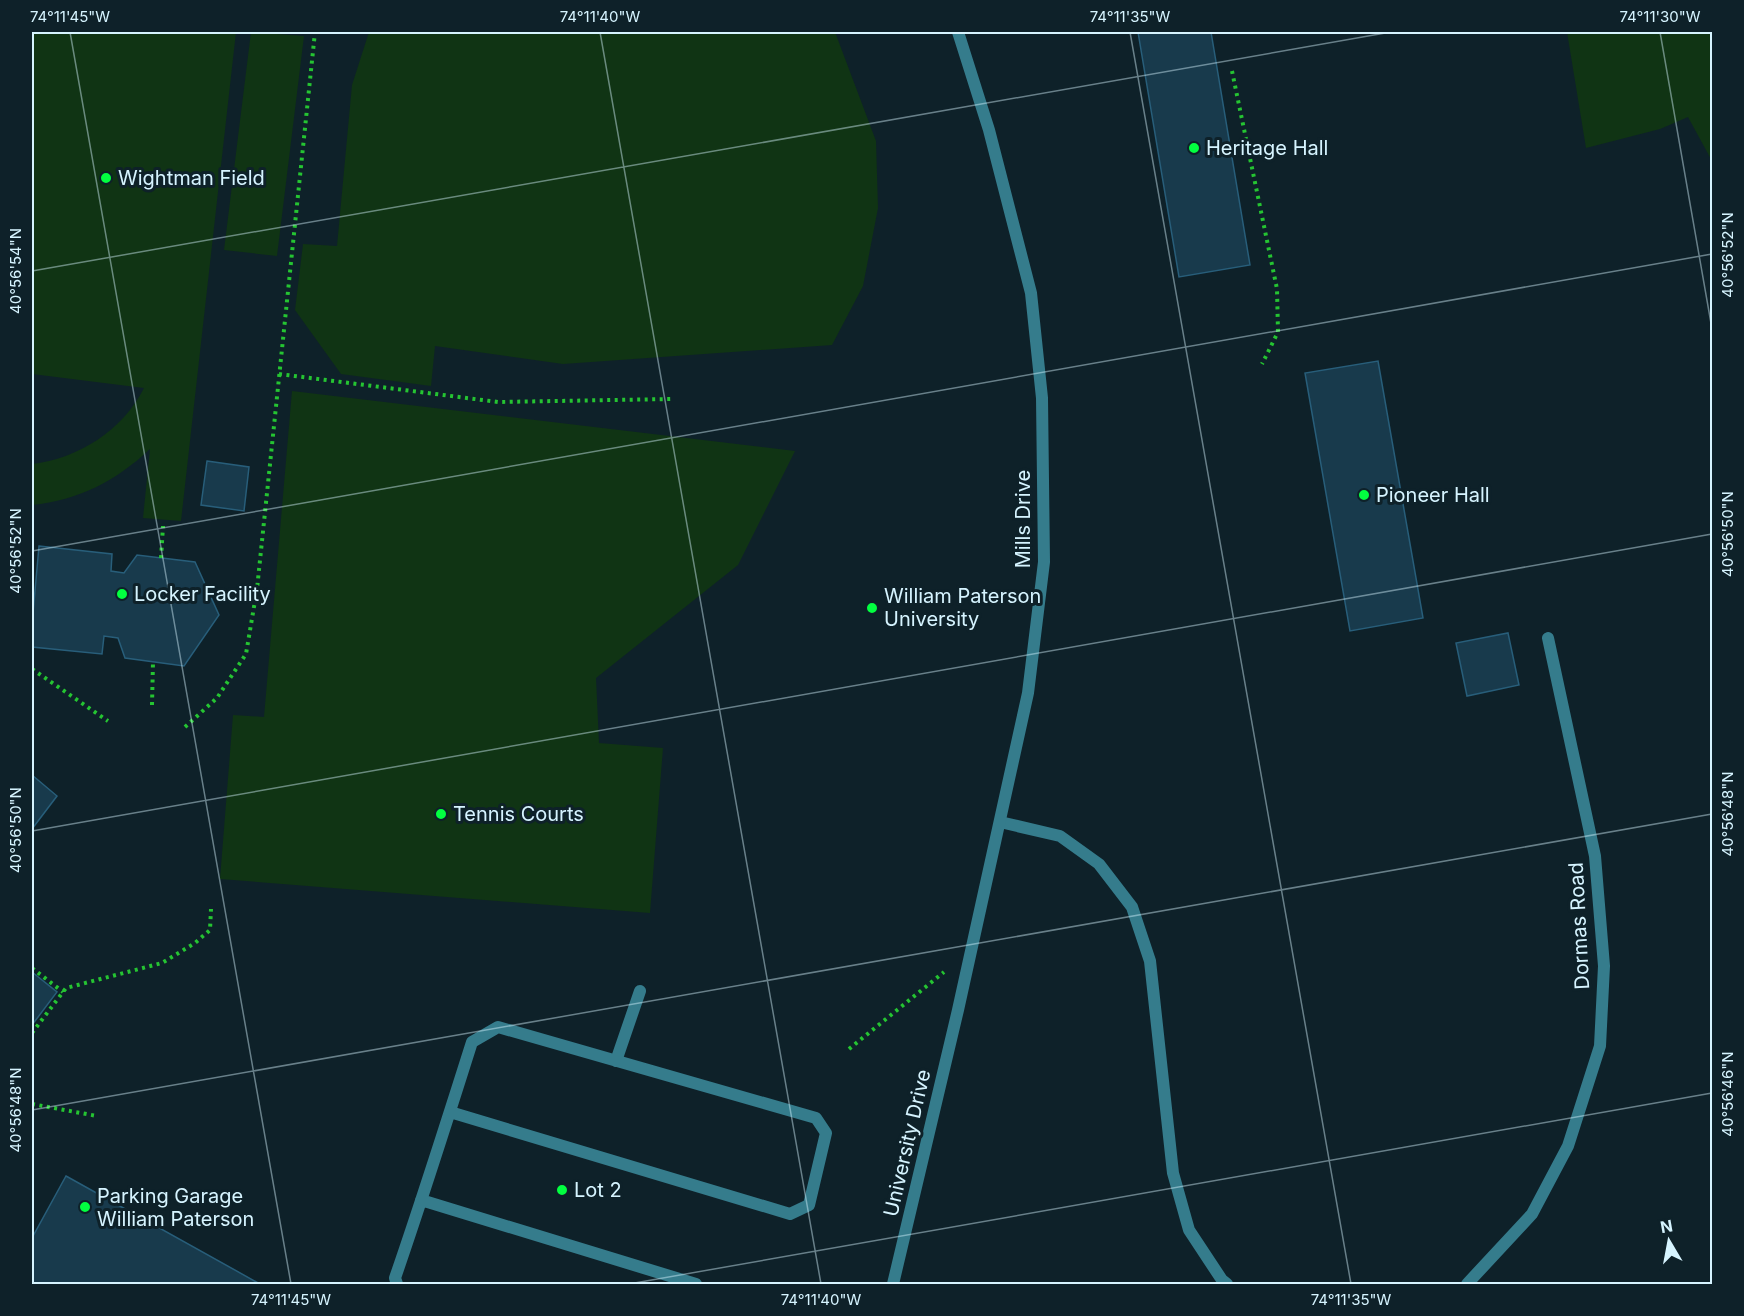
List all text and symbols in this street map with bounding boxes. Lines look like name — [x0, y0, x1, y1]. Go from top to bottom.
text: 74°11'45"W — [30, 7, 110, 26]
text: 74°11'40"W — [560, 7, 640, 26]
text: 74°11'35"W — [1090, 7, 1171, 26]
text: 74°11'30"W — [1619, 7, 1701, 26]
place label: Heritage Hall — [1206, 136, 1328, 160]
marker: Heritage Hall — [1187, 141, 1201, 155]
place label: Wightman Field — [118, 166, 265, 190]
marker: Wightman Field — [99, 171, 113, 185]
text: 40°56'52"N — [1718, 212, 1737, 298]
text: 40°56'54"N — [6, 228, 25, 314]
street label: Mills Drive — [1011, 470, 1035, 568]
place label: Pioneer Hall — [1376, 483, 1490, 507]
marker: Pioneer Hall — [1357, 488, 1371, 502]
text: 40°56'50"N — [1718, 491, 1737, 577]
text: 40°56'52"N — [6, 508, 25, 594]
place label: Locker Facility — [134, 582, 271, 606]
place label: William Paterson University — [884, 584, 1041, 631]
marker: Locker Facility — [115, 587, 129, 601]
marker: William Paterson University — [865, 601, 879, 615]
text: 40°56'48"N — [1718, 771, 1737, 857]
text: 40°56'50"N — [6, 787, 25, 873]
place label: Tennis Courts — [453, 802, 584, 826]
marker: Tennis Courts — [434, 807, 448, 821]
street label: Dormas Road — [1564, 862, 1594, 990]
text: 40°56'46"N — [1718, 1051, 1737, 1137]
text: 40°56'48"N — [6, 1067, 25, 1153]
street label: University Drive — [878, 1067, 936, 1219]
place label: Lot 2 — [574, 1178, 622, 1202]
marker: Lot 2 — [555, 1183, 569, 1197]
place label: Parking Garage William Paterson — [97, 1184, 254, 1231]
marker: Parking Garage William Paterson — [78, 1200, 92, 1214]
north arrow — [1639, 1211, 1699, 1271]
text: N — [1659, 1215, 1674, 1237]
text: 74°11'45"W — [251, 1290, 331, 1309]
text: 74°11'40"W — [781, 1290, 861, 1309]
text: 74°11'35"W — [1311, 1290, 1392, 1309]

